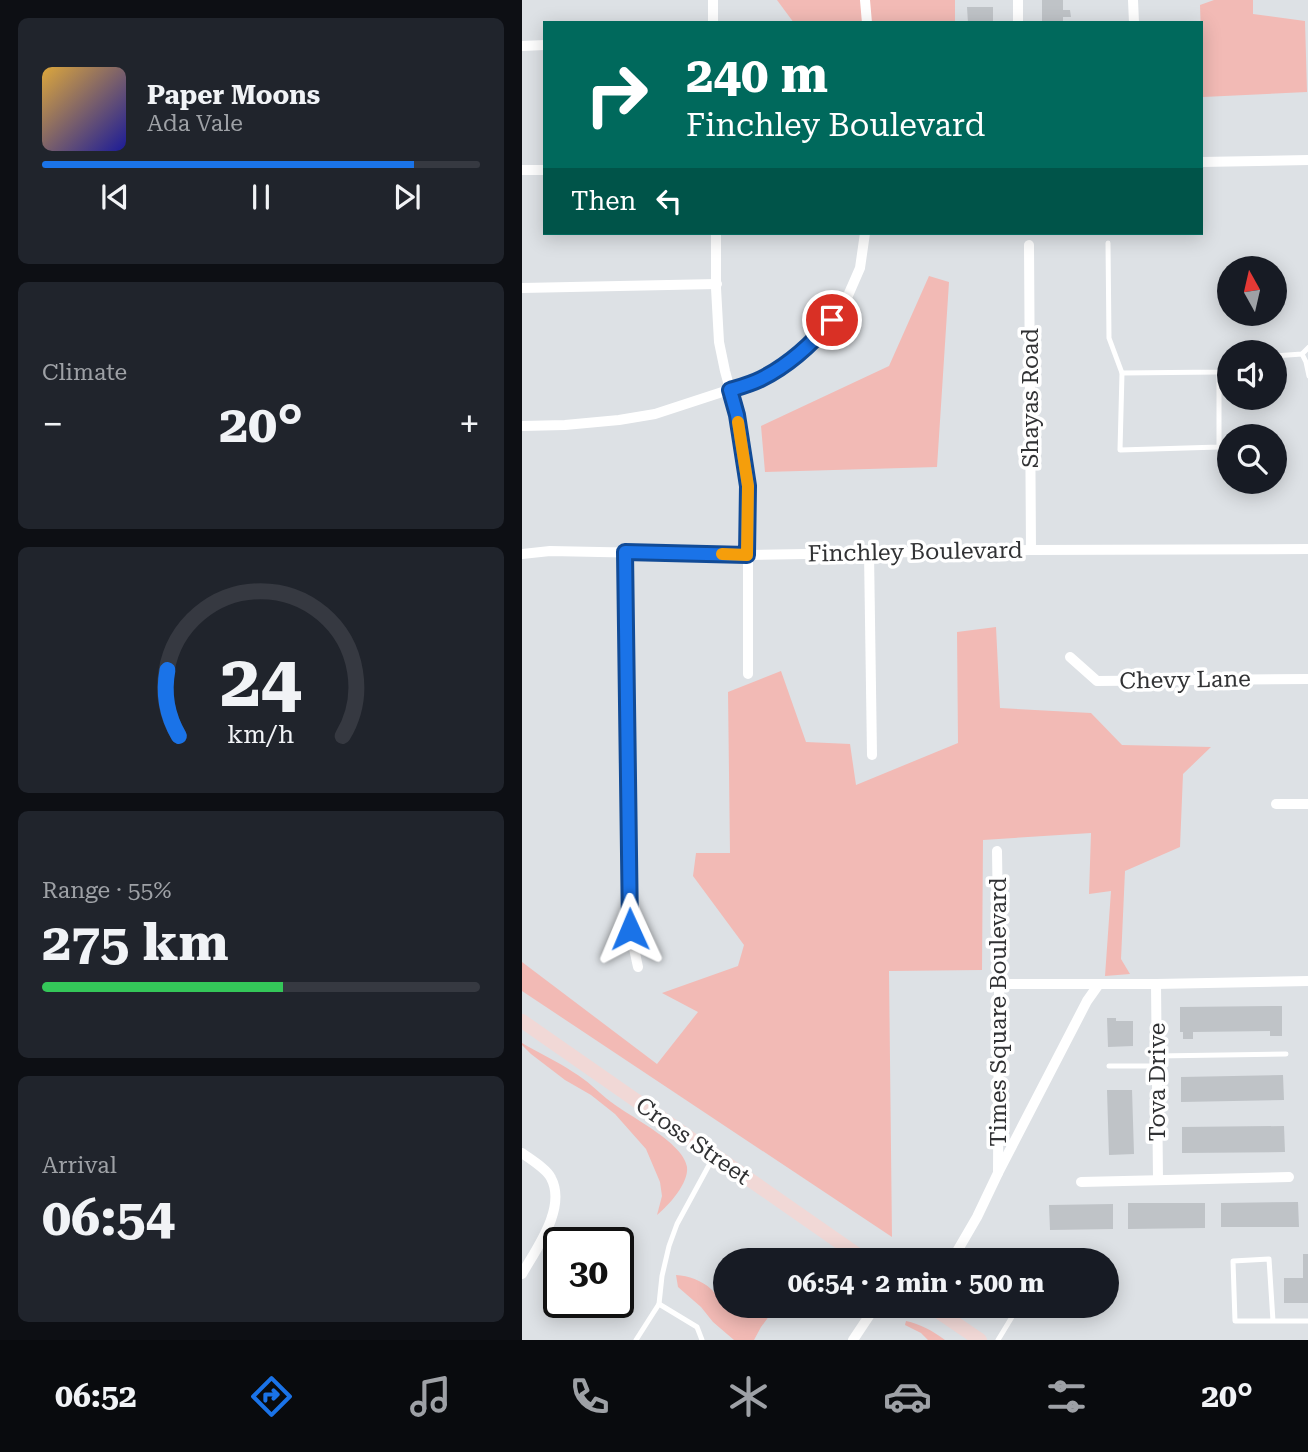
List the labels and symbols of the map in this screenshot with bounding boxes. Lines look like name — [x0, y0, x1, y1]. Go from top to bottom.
north arrow — [1217, 256, 1287, 326]
pin — [802, 290, 862, 350]
street label: Shayas Road — [1017, 328, 1044, 468]
street label: Finchley Boulevard — [807, 537, 1023, 567]
street label: Chevy Lane — [1119, 665, 1251, 695]
street label: Times Square Boulevard — [985, 877, 1012, 1147]
position arrow — [593, 892, 667, 966]
street label: Tova Drive — [1144, 1023, 1171, 1141]
street label: Cross Street — [631, 1092, 756, 1191]
speed limit sign: 30 — [543, 1227, 634, 1318]

